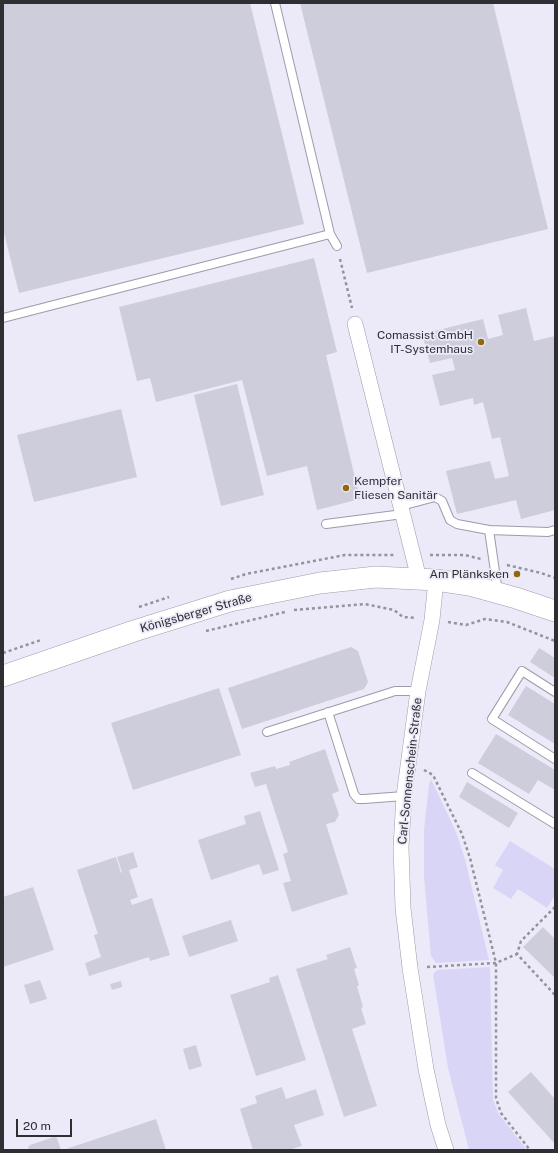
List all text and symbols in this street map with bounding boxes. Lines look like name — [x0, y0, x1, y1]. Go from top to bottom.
place label: Comassist GmbH IT-Systemhaus — [377, 328, 473, 356]
marker: Comassist GmbH IT-Systemhaus — [476, 337, 486, 347]
place label: Kempfer Fliesen Sanitär — [354, 474, 438, 502]
marker: Kempfer Fliesen Sanitär — [341, 483, 351, 493]
place label: Am Plänksken — [430, 567, 509, 581]
marker: Am Plänksken — [512, 569, 522, 579]
street label: Königsberger Straße — [139, 590, 253, 636]
street label: Carl-Sonnenschein-Straße — [395, 697, 425, 845]
scale bar — [18, 1111, 74, 1137]
text: 20 m — [23, 1119, 51, 1133]

